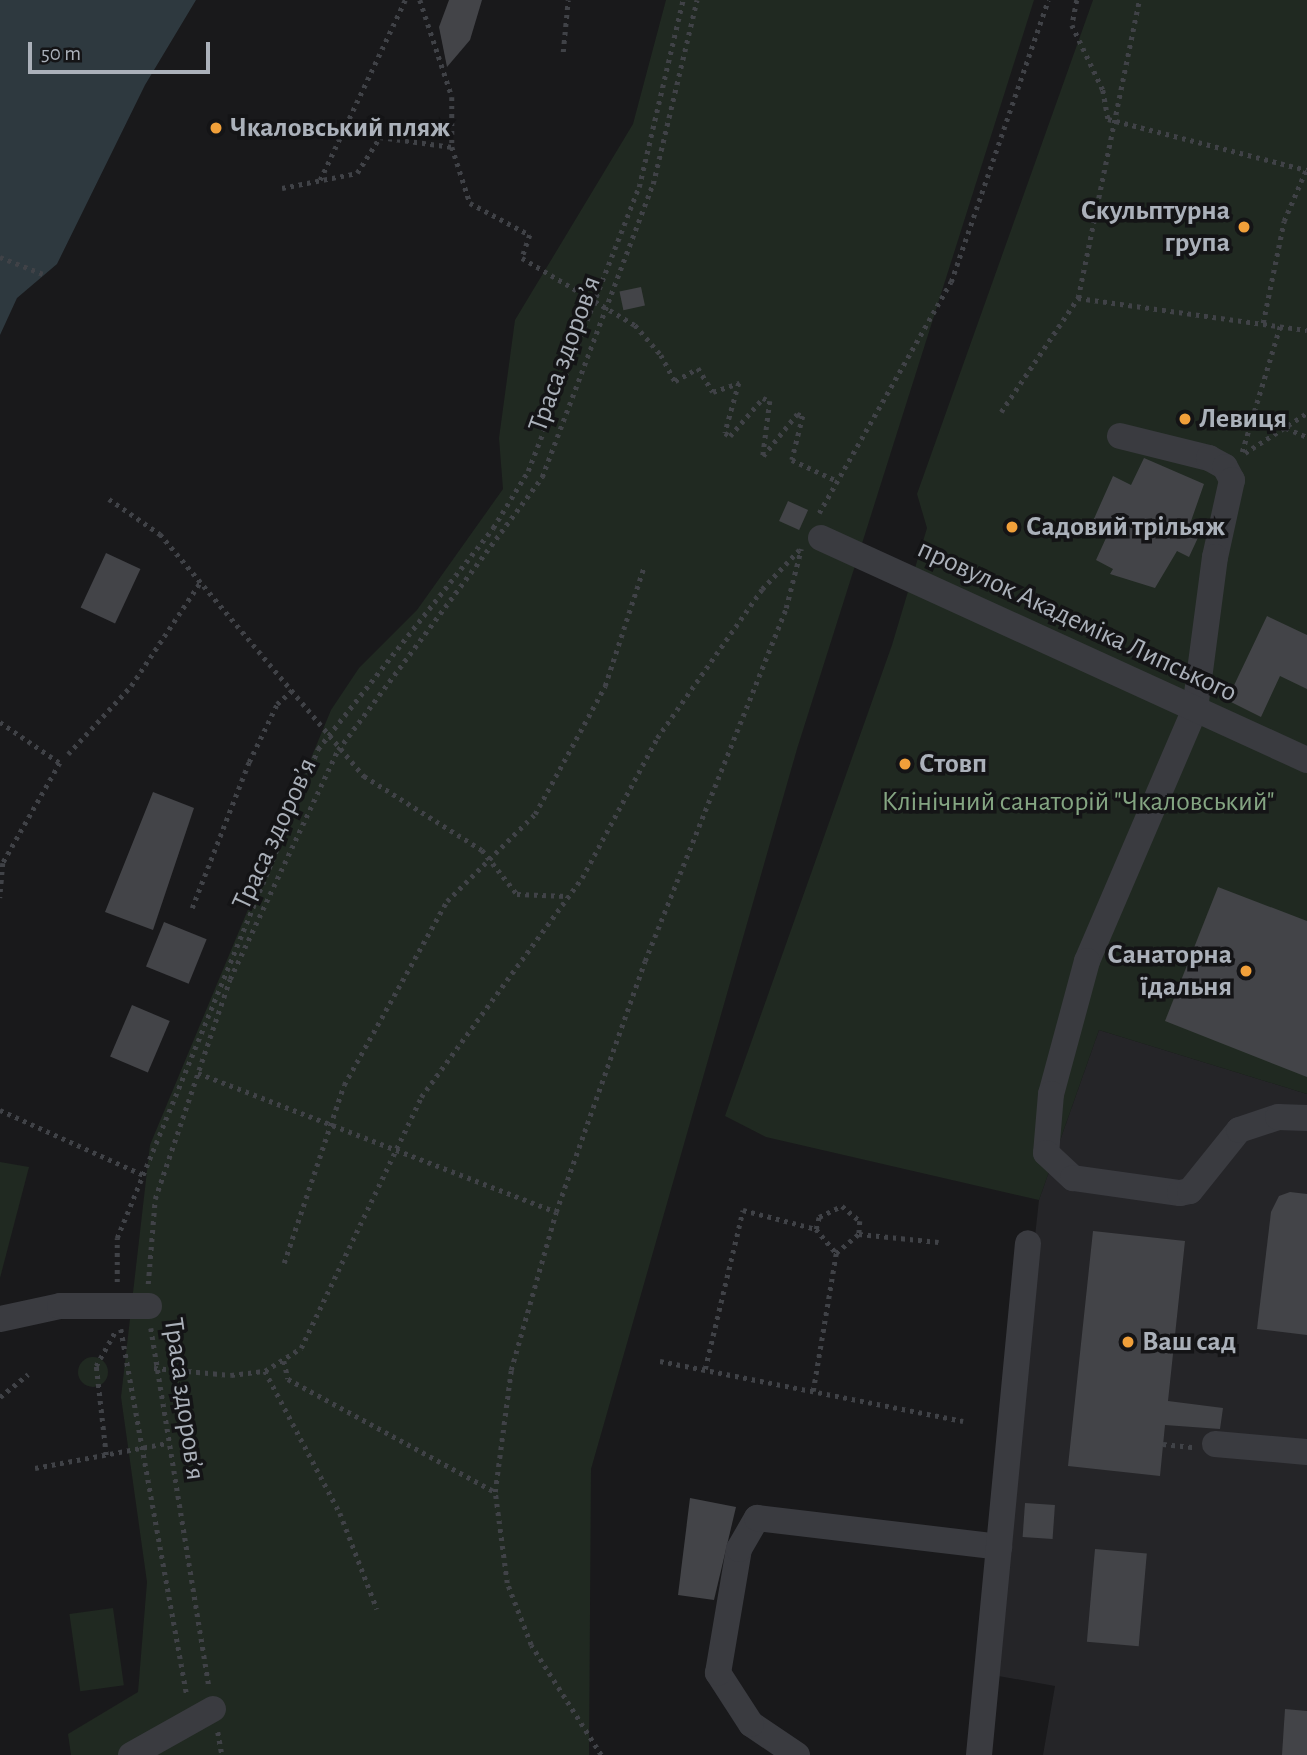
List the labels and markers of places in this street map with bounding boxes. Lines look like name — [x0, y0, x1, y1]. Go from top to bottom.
place label: Чкаловський пляж — [230, 111, 450, 145]
marker: Чкаловський пляж — [208, 120, 224, 136]
place label: Скульптурна група — [1081, 194, 1230, 260]
marker: Скульптурна група — [1236, 219, 1252, 235]
place label: Левиця — [1199, 402, 1287, 436]
marker: Левиця — [1177, 411, 1193, 427]
place label: Садовий трільяж — [1026, 510, 1225, 544]
marker: Садовий трільяж — [1004, 519, 1020, 535]
place label: Стовп — [919, 747, 987, 781]
marker: Стовп — [897, 756, 913, 772]
place label: Санаторна їдальня — [1107, 938, 1232, 1004]
marker: Санаторна їдальня — [1238, 963, 1254, 979]
place label: Ваш сад — [1142, 1325, 1236, 1359]
marker: Ваш сад — [1120, 1334, 1136, 1350]

